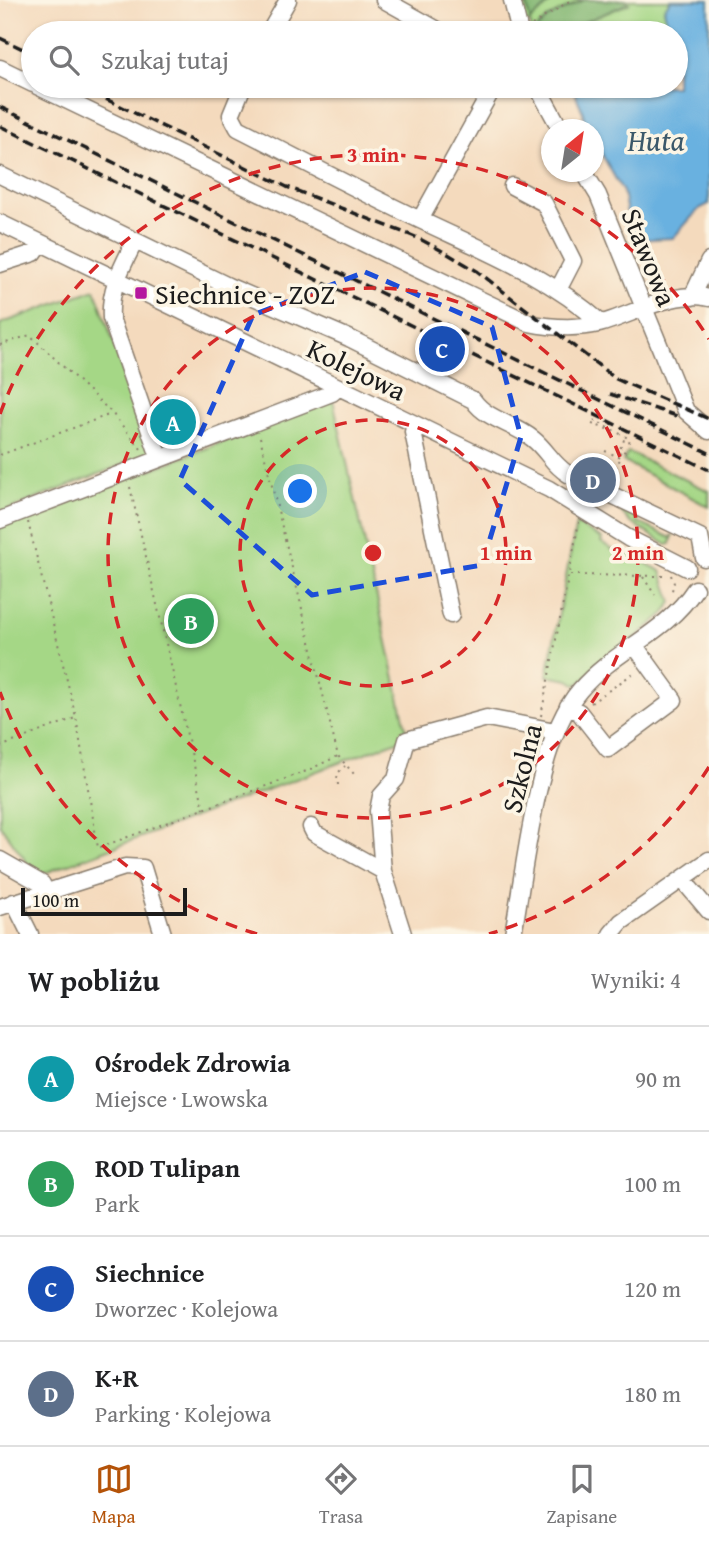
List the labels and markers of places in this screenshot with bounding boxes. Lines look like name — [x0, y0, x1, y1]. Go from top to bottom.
place label: Siechnice - ZOZ — [155, 273, 335, 314]
marker: Siechnice - ZOZ — [133, 285, 149, 301]
pin: C — [419, 323, 465, 375]
pin: A — [150, 396, 196, 448]
pin: D — [570, 454, 616, 506]
centre of rings — [361, 541, 385, 565]
pin: B — [168, 595, 214, 647]

